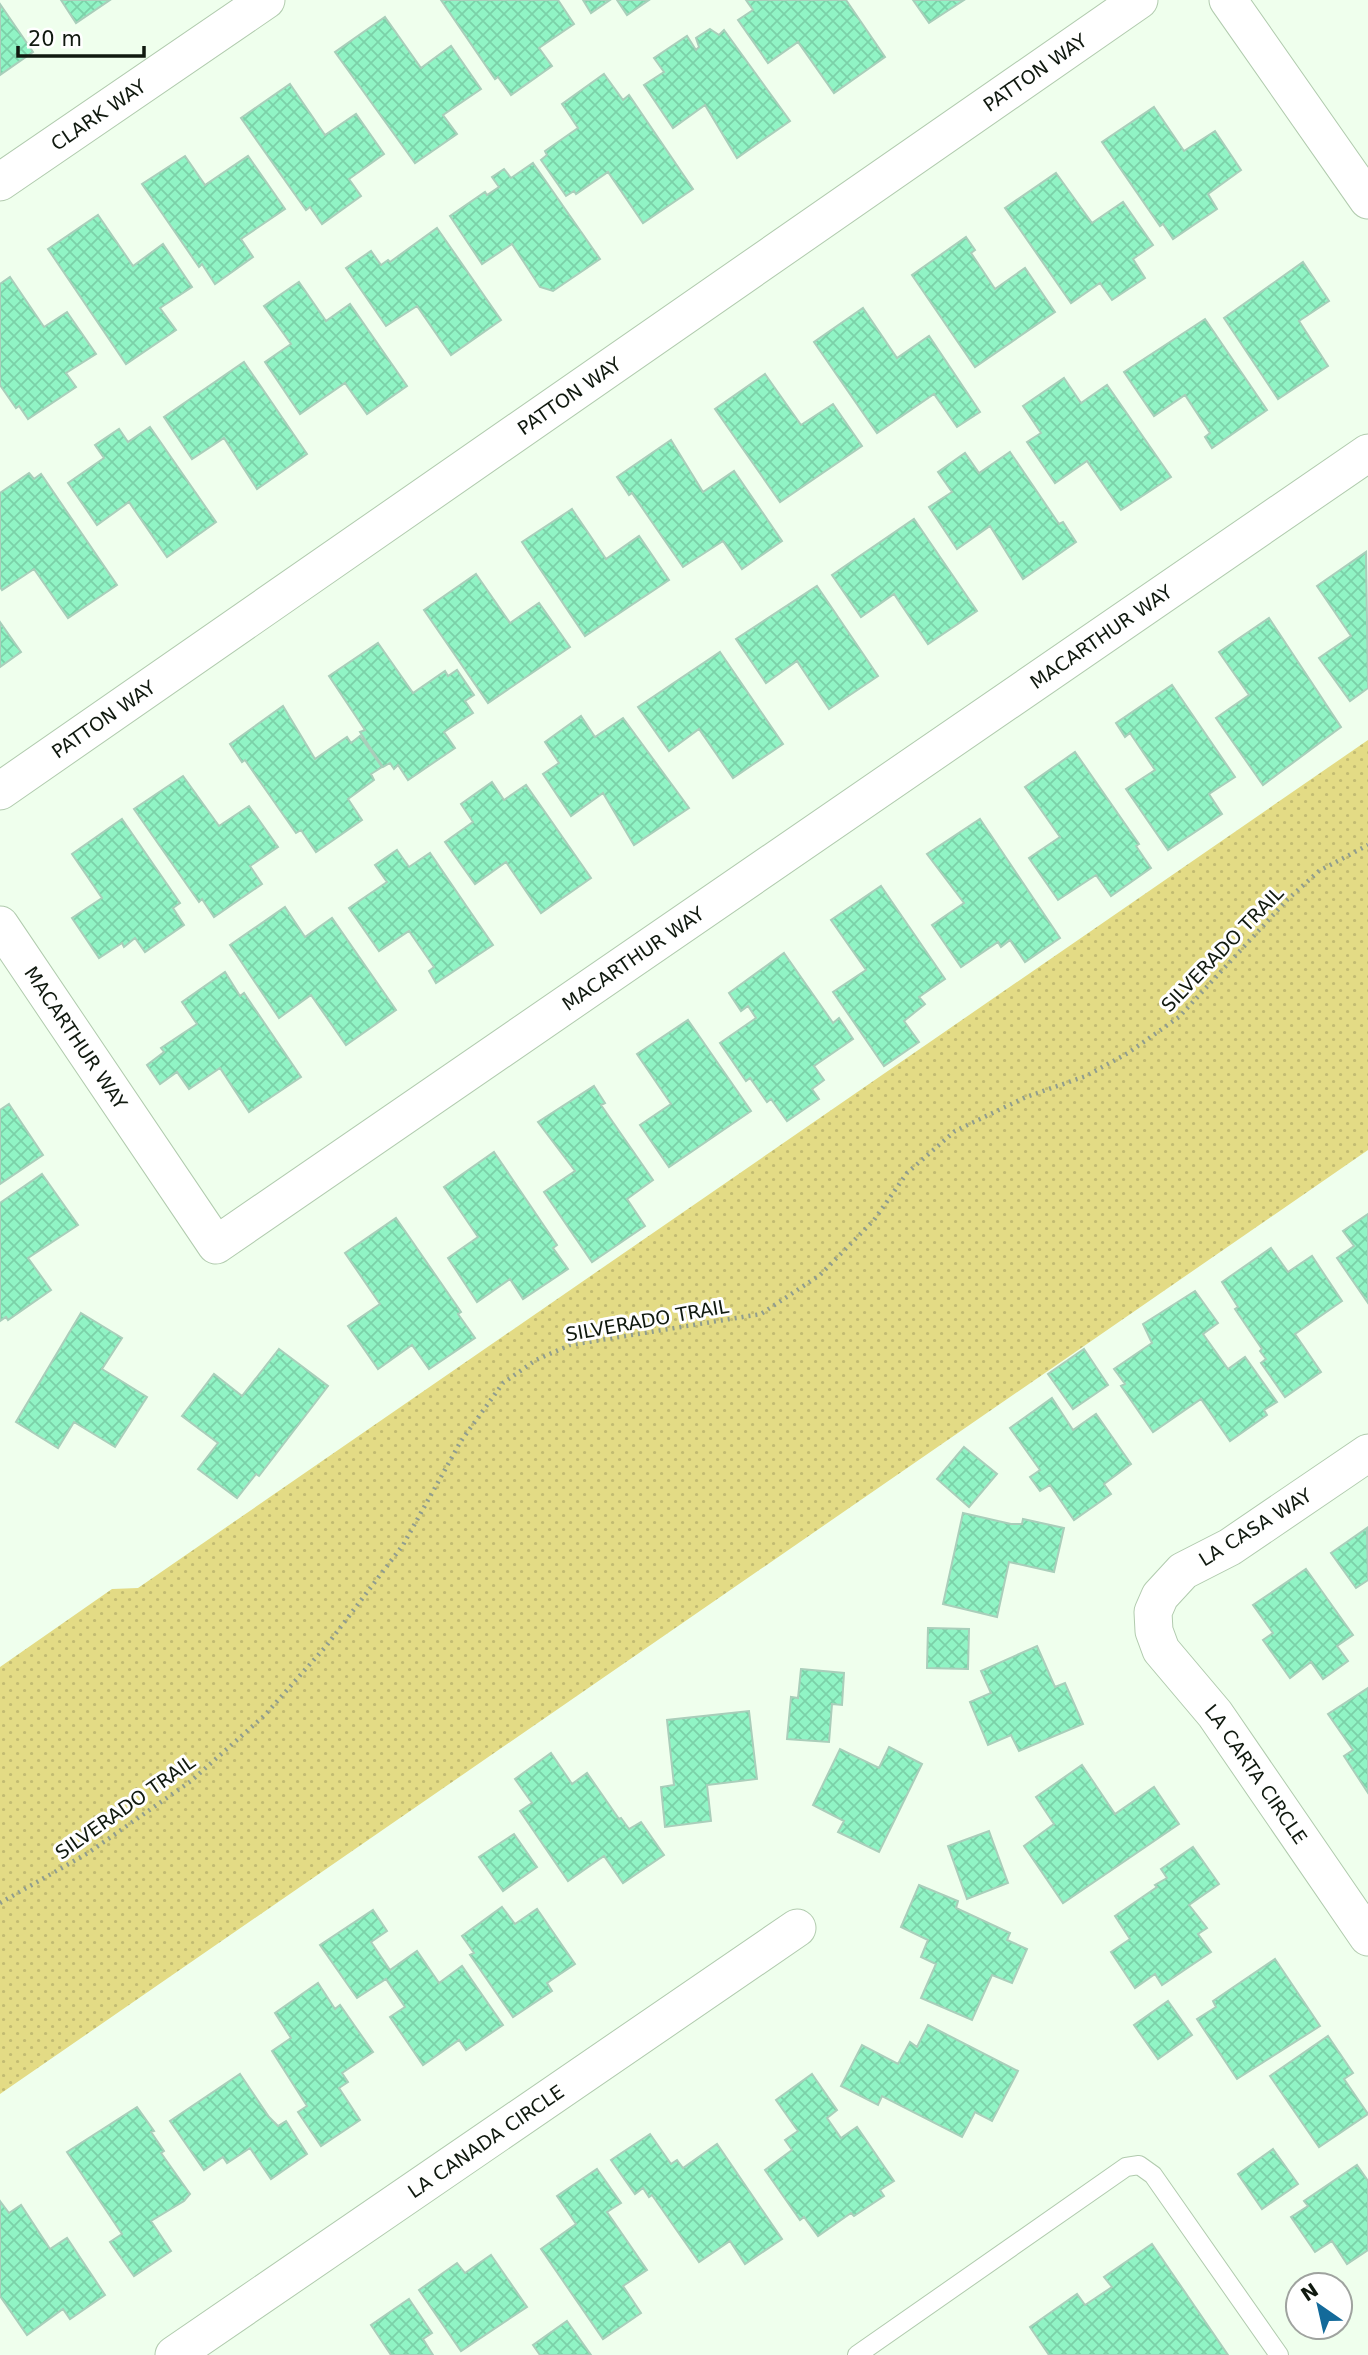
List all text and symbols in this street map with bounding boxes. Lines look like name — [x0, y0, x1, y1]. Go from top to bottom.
scale bar — [18, 14, 144, 58]
text: 20 m — [28, 27, 82, 51]
street label: PATTON WAY — [979, 29, 1091, 116]
street label: CLARK WAY — [47, 74, 150, 155]
street label: PATTON WAY — [513, 352, 625, 439]
street label: MACARTHUR WAY — [1026, 580, 1176, 693]
street label: PATTON WAY — [48, 675, 160, 763]
street label: SILVERADO TRAIL — [1157, 882, 1288, 1016]
street label: MACARTHUR WAY — [558, 902, 708, 1015]
street label: MACARTHUR WAY — [20, 962, 132, 1113]
street label: SILVERADO TRAIL — [564, 1295, 731, 1345]
street label: LA CASA WAY — [1195, 1483, 1316, 1570]
street label: LA CARTA CIRCLE — [1201, 1700, 1312, 1848]
street label: SILVERADO TRAIL — [51, 1750, 199, 1863]
street label: LA CANADA CIRCLE — [404, 2080, 568, 2202]
north arrow — [1284, 2271, 1354, 2341]
text: N — [1297, 2278, 1322, 2305]

